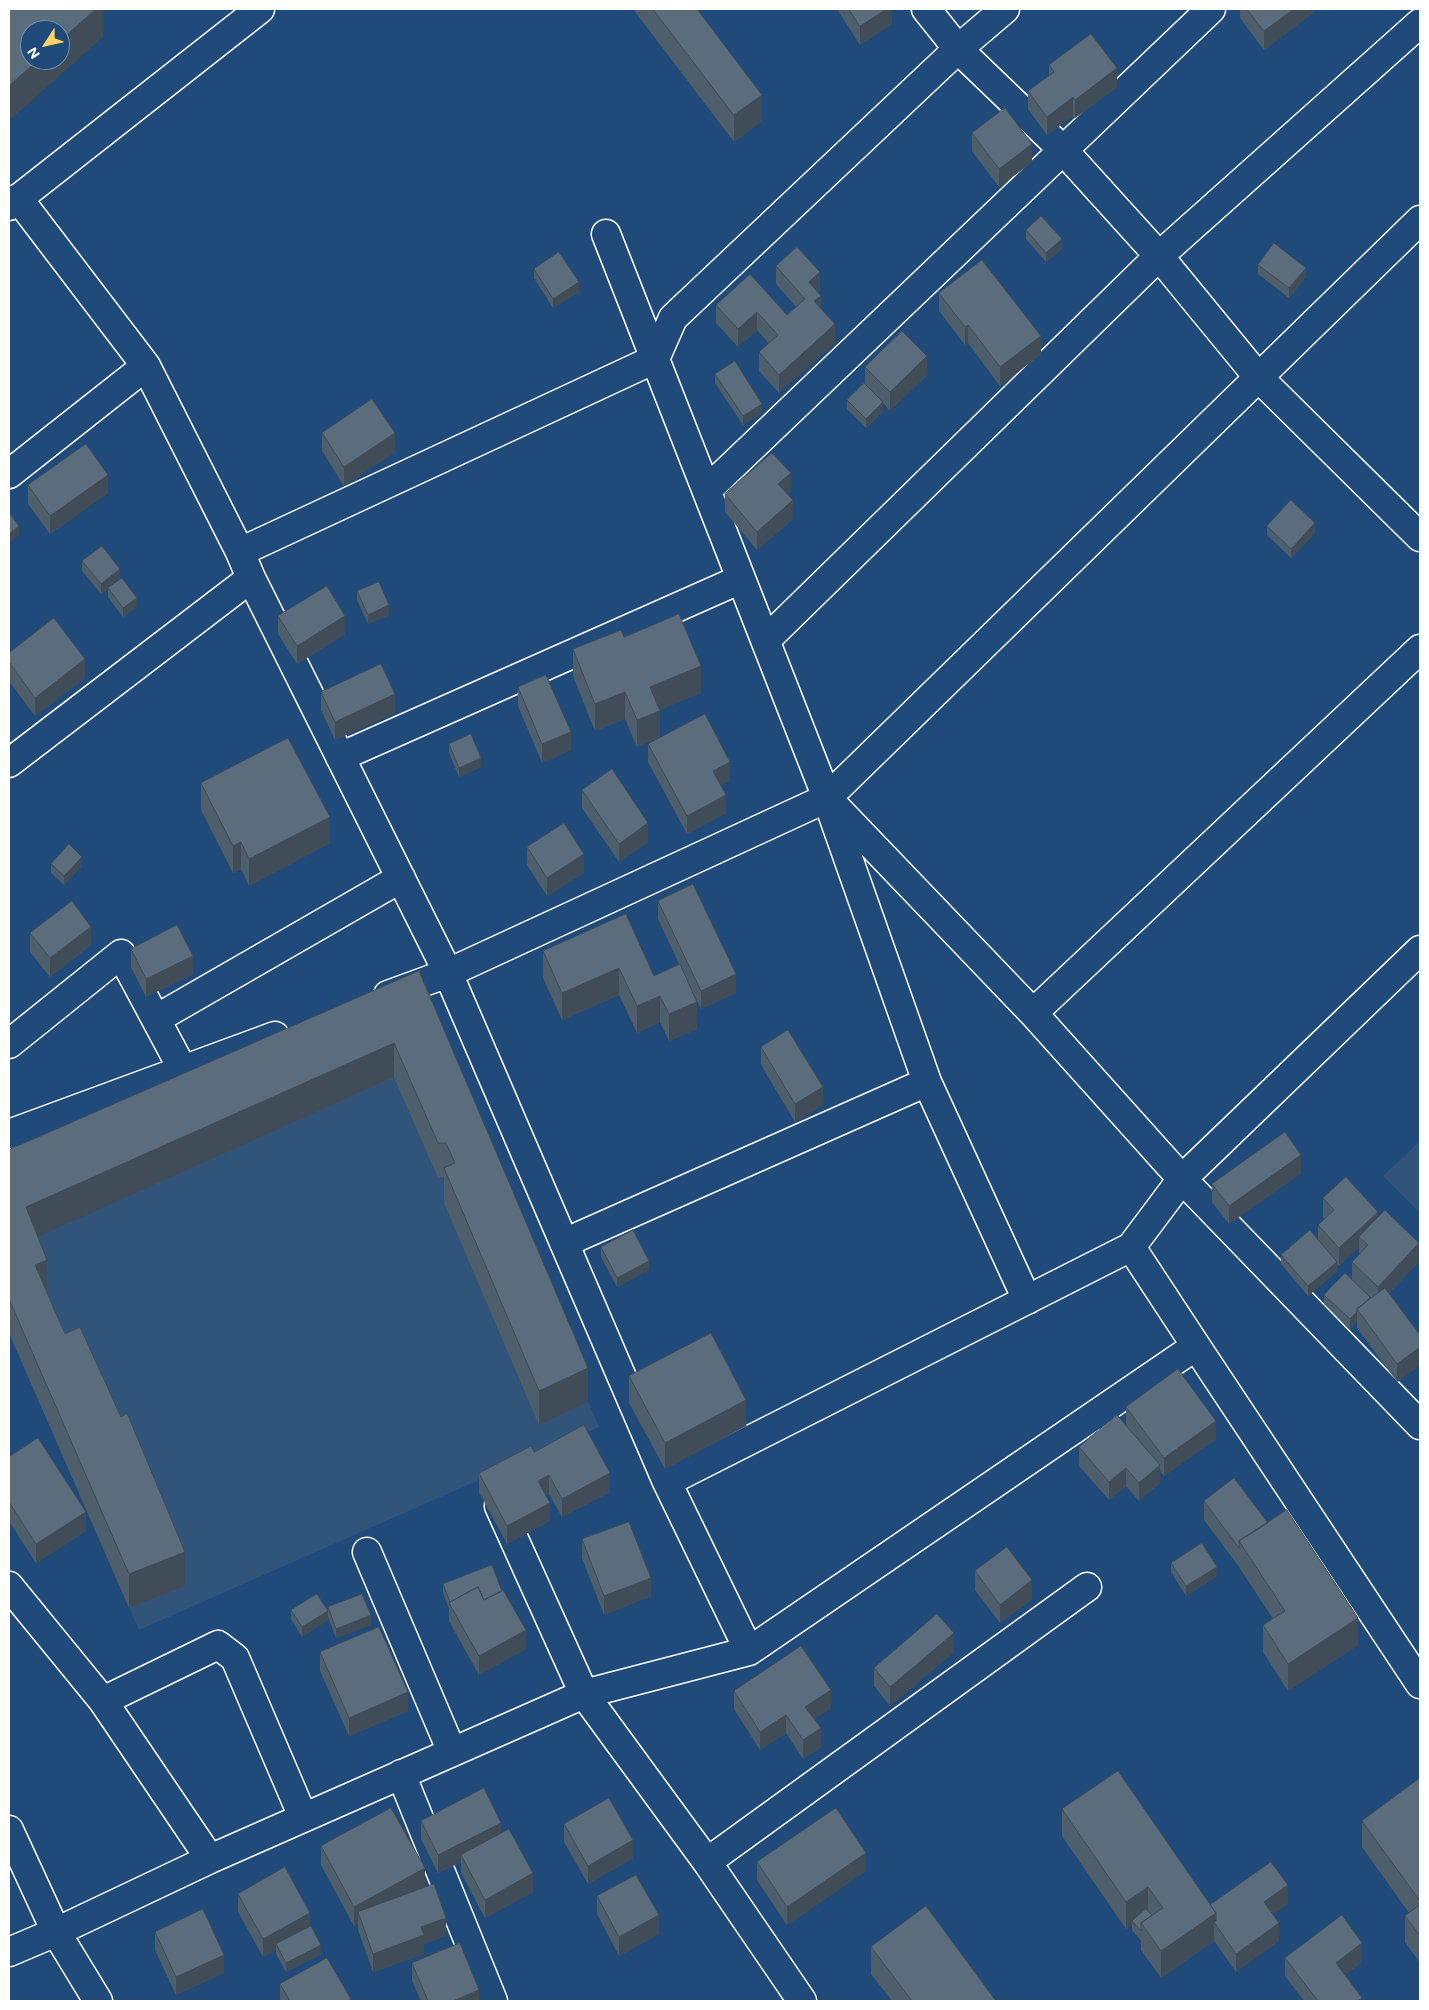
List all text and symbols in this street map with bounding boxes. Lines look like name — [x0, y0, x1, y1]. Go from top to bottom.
north arrow — [20, 20, 70, 70]
text: N — [22, 44, 44, 63]

